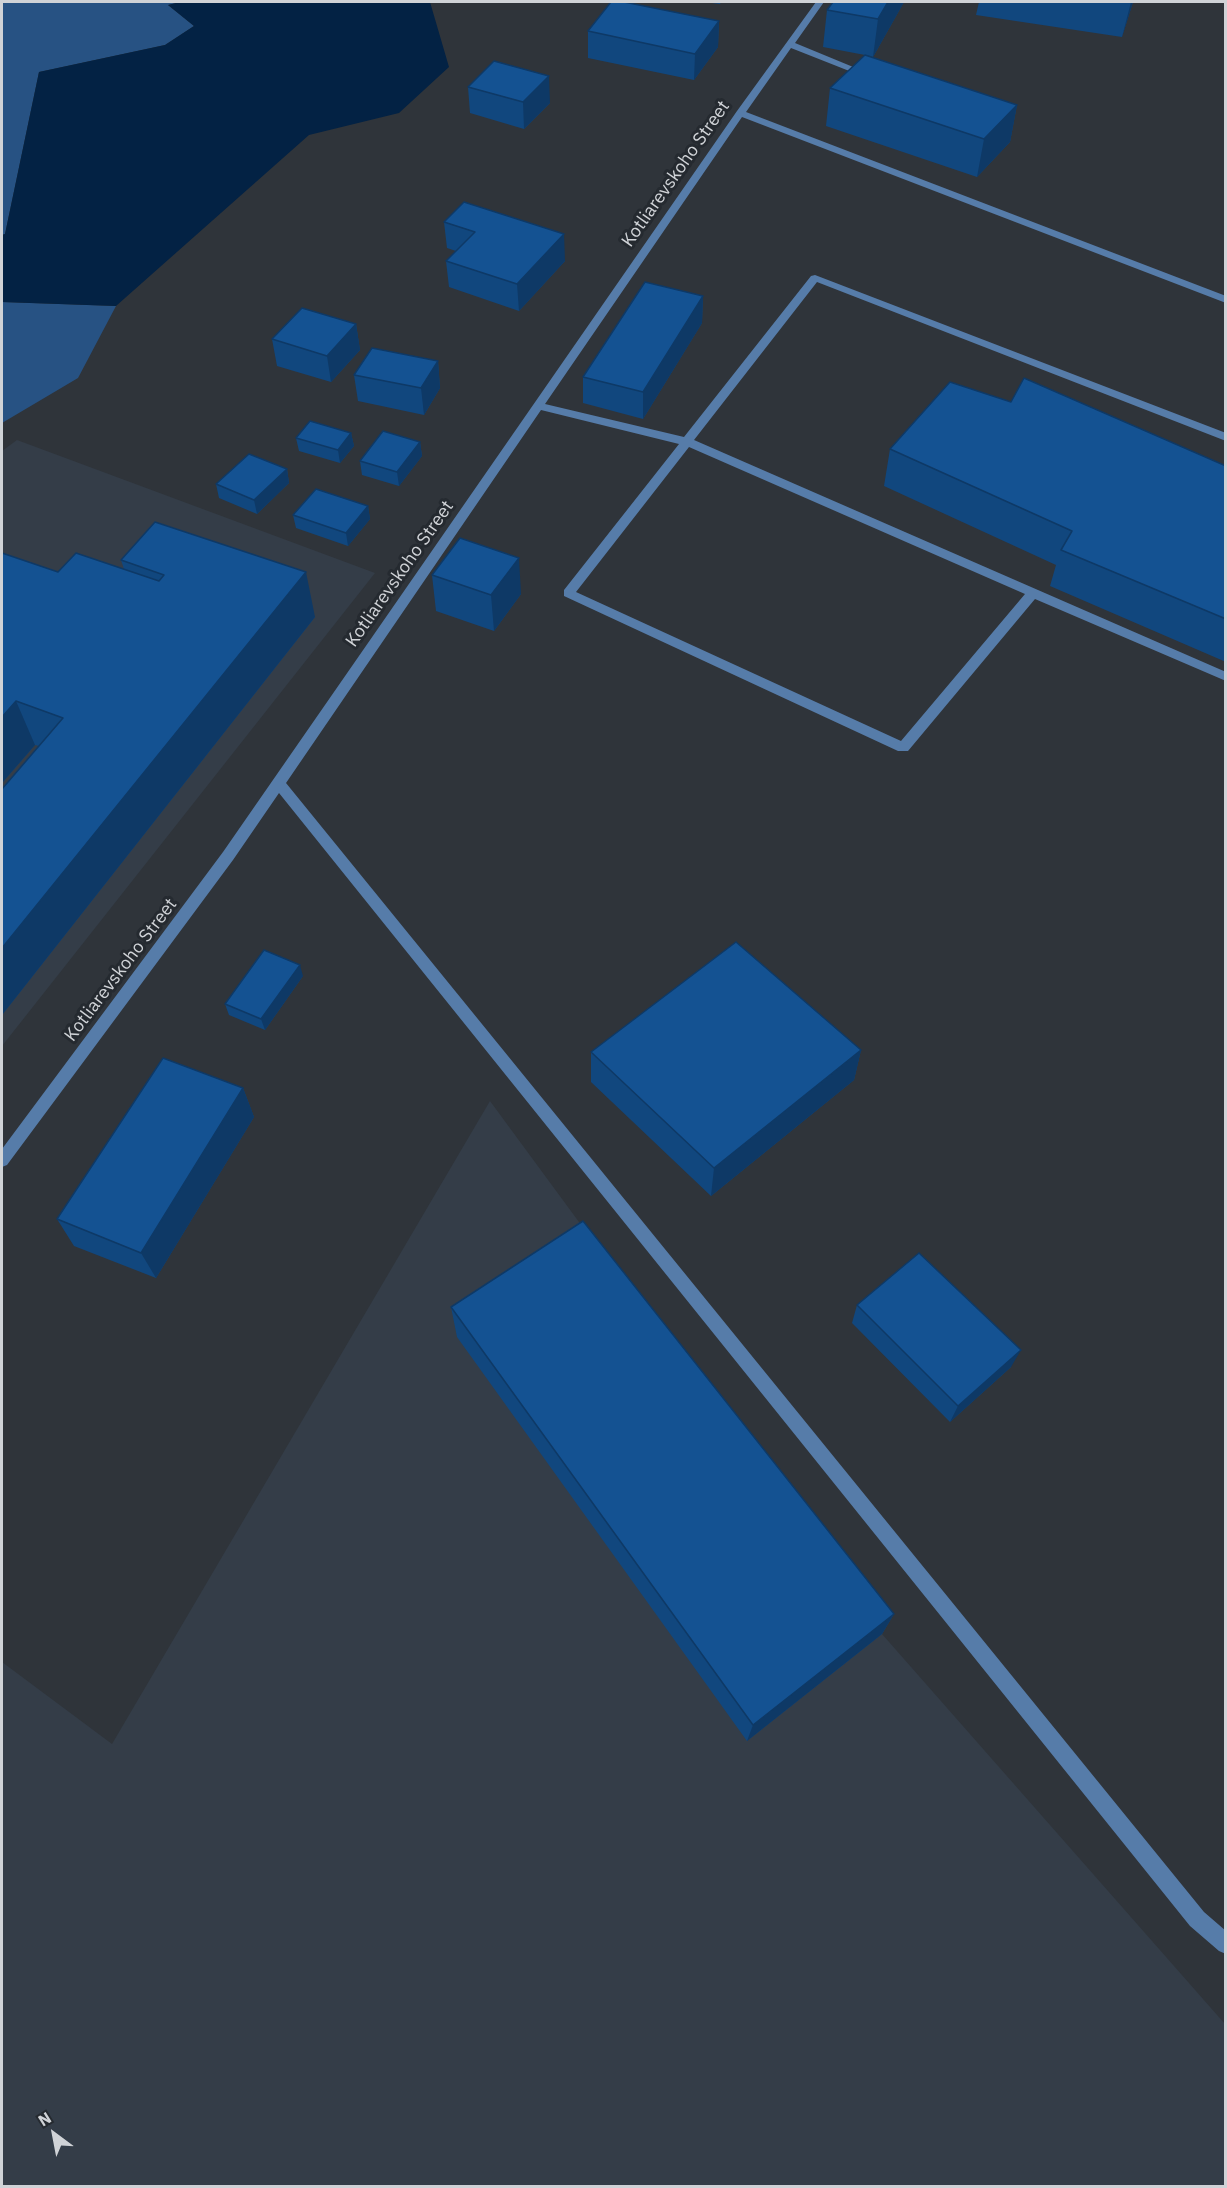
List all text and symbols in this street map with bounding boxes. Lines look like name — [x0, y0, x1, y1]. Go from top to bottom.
street label: Kotliarevskoho Street — [617, 97, 735, 251]
street label: Kotliarevskoho Street — [341, 497, 459, 651]
street label: Kotliarevskoho Street — [60, 894, 182, 1046]
north arrow — [24, 2104, 84, 2164]
text: N — [34, 2107, 55, 2130]

